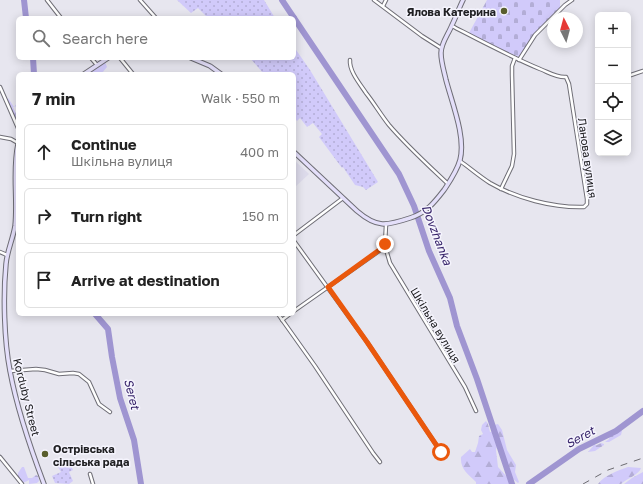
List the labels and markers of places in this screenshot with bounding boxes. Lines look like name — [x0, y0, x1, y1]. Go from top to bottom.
place label: Ялова Катерина — [407, 5, 496, 18]
marker: Ялова Катерина — [499, 6, 509, 16]
place label: Острівська сільська рада — [53, 442, 129, 468]
marker: Острівська сільська рада — [40, 449, 50, 459]

